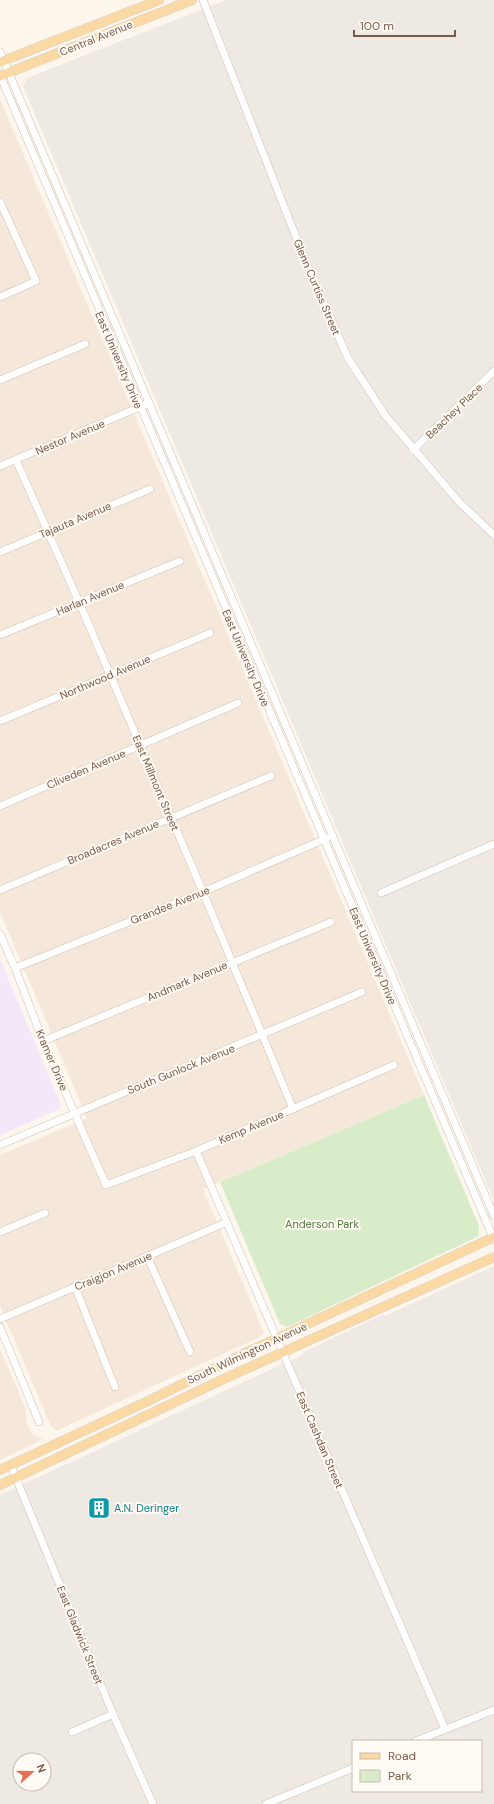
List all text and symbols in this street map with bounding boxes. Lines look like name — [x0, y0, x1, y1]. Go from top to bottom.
scale bar — [354, 12, 455, 38]
street label: Central Avenue — [57, 17, 135, 59]
text: 100 m — [360, 18, 394, 34]
street label: Glenn Curtiss Street — [290, 237, 344, 337]
street label: East University Drive — [92, 309, 146, 411]
street label: Beachey Place — [423, 380, 485, 442]
street label: Nestor Avenue — [33, 416, 107, 458]
street label: Tajauta Avenue — [37, 499, 113, 541]
street label: Harlan Avenue — [54, 577, 126, 619]
street label: East University Drive — [219, 607, 273, 709]
street label: Northwood Avenue — [57, 652, 153, 702]
street label: East Millmont Street — [130, 733, 182, 833]
street label: Cliveden Avenue — [44, 746, 128, 792]
street label: Broadacres Avenue — [65, 816, 161, 868]
street label: Grandee Avenue — [128, 883, 212, 927]
street label: East University Drive — [346, 905, 400, 1007]
street label: Andmark Avenue — [145, 958, 229, 1004]
street label: Kramer Drive — [33, 1027, 71, 1093]
street label: South Gunlock Avenue — [125, 1041, 237, 1097]
street label: Kemp Avenue — [216, 1107, 286, 1147]
park label: Anderson Park — [285, 1217, 359, 1231]
street label: Craigjon Avenue — [72, 1248, 154, 1294]
street label: South Wilmington Avenue — [185, 1319, 309, 1387]
street label: East Cashdan Street — [293, 1390, 347, 1490]
building icon: A.N. Deringer — [86, 1495, 112, 1521]
place label: A.N. Deringer — [114, 1501, 179, 1515]
street label: East Gladwick Street — [54, 1584, 106, 1686]
legend — [352, 1740, 482, 1792]
text: Road — [388, 1748, 416, 1764]
north arrow — [12, 1752, 52, 1792]
text: N — [33, 1762, 49, 1775]
text: Park — [388, 1768, 412, 1784]

